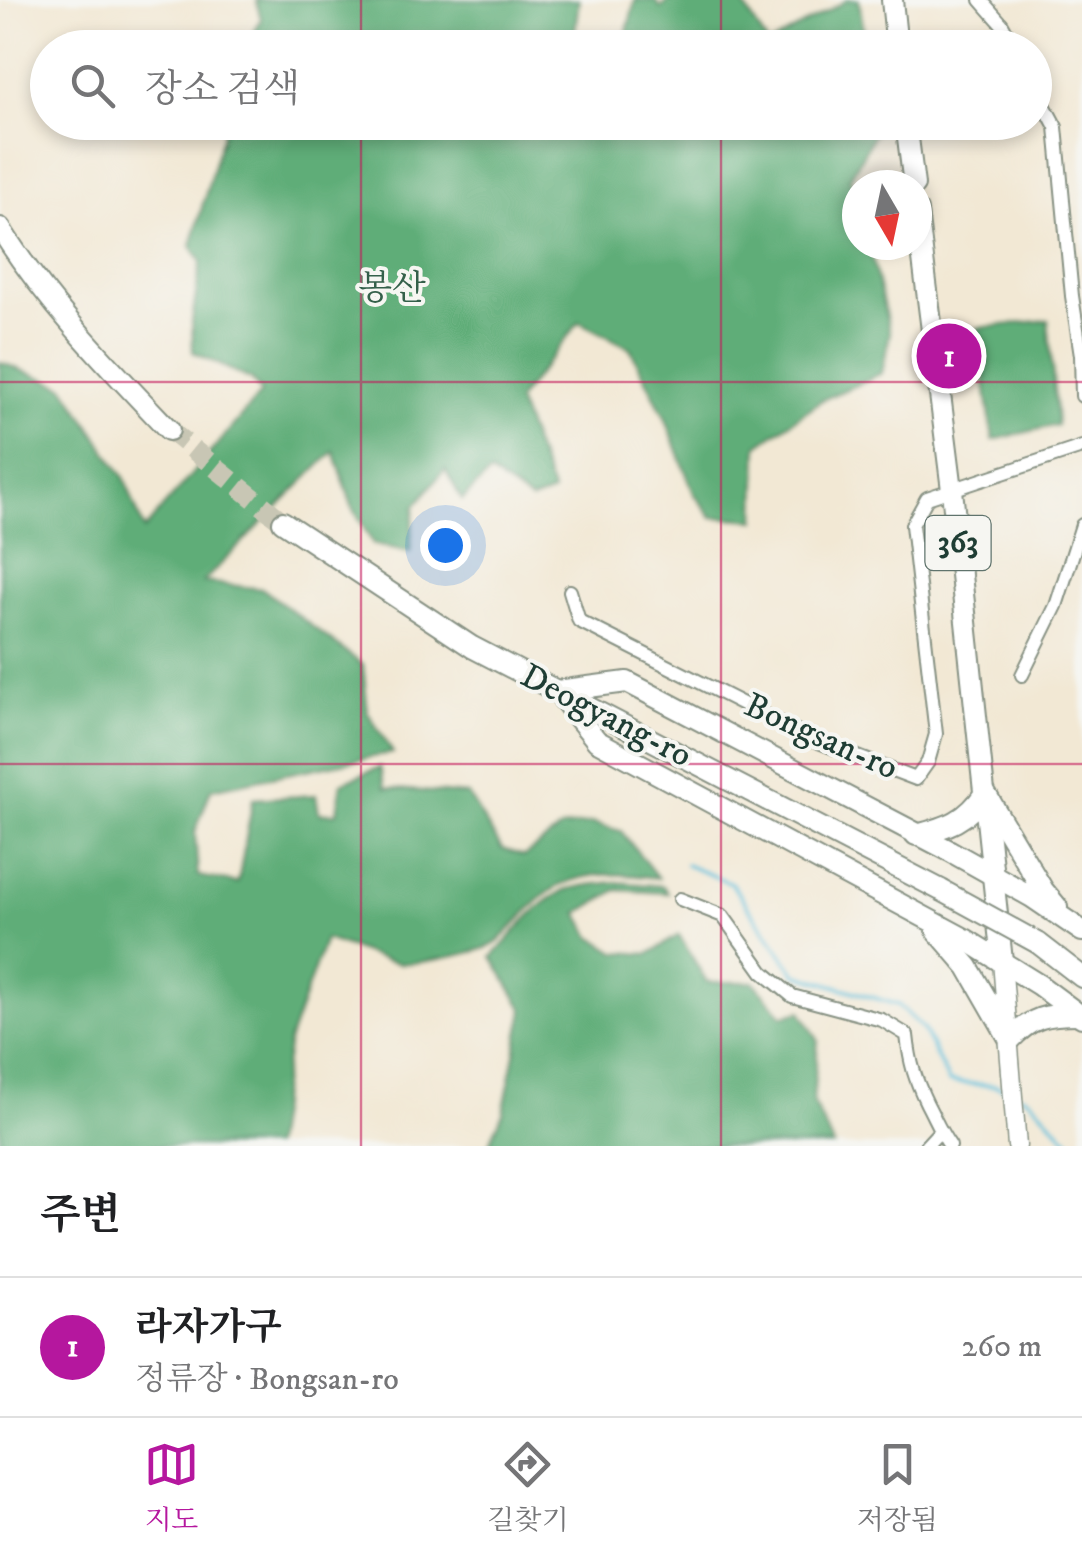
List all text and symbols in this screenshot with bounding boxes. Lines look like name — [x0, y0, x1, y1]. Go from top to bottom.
search box — [30, 30, 1052, 140]
icon: search — [65, 58, 120, 113]
text: 장소 검색 — [145, 66, 300, 114]
north arrow — [842, 170, 932, 260]
park label: 봉산 — [358, 267, 426, 311]
pin: 1 — [916, 318, 982, 394]
road number: 363 — [926, 516, 990, 570]
your location — [420, 520, 471, 571]
street label: Deogyang-ro — [513, 654, 699, 778]
street label: Bongsan-ro — [737, 684, 905, 790]
text: 주변 — [40, 1190, 121, 1242]
text: 라자가구 — [135, 1304, 282, 1352]
text: 1 — [67, 1327, 78, 1367]
text: 260 m — [962, 1327, 1042, 1367]
text: 정류장 · Bongsan-ro — [135, 1360, 399, 1400]
tab: 지도 — [144, 1437, 199, 1538]
tab: 길찾기 — [487, 1437, 568, 1538]
tab: 저장됨 — [857, 1437, 938, 1538]

